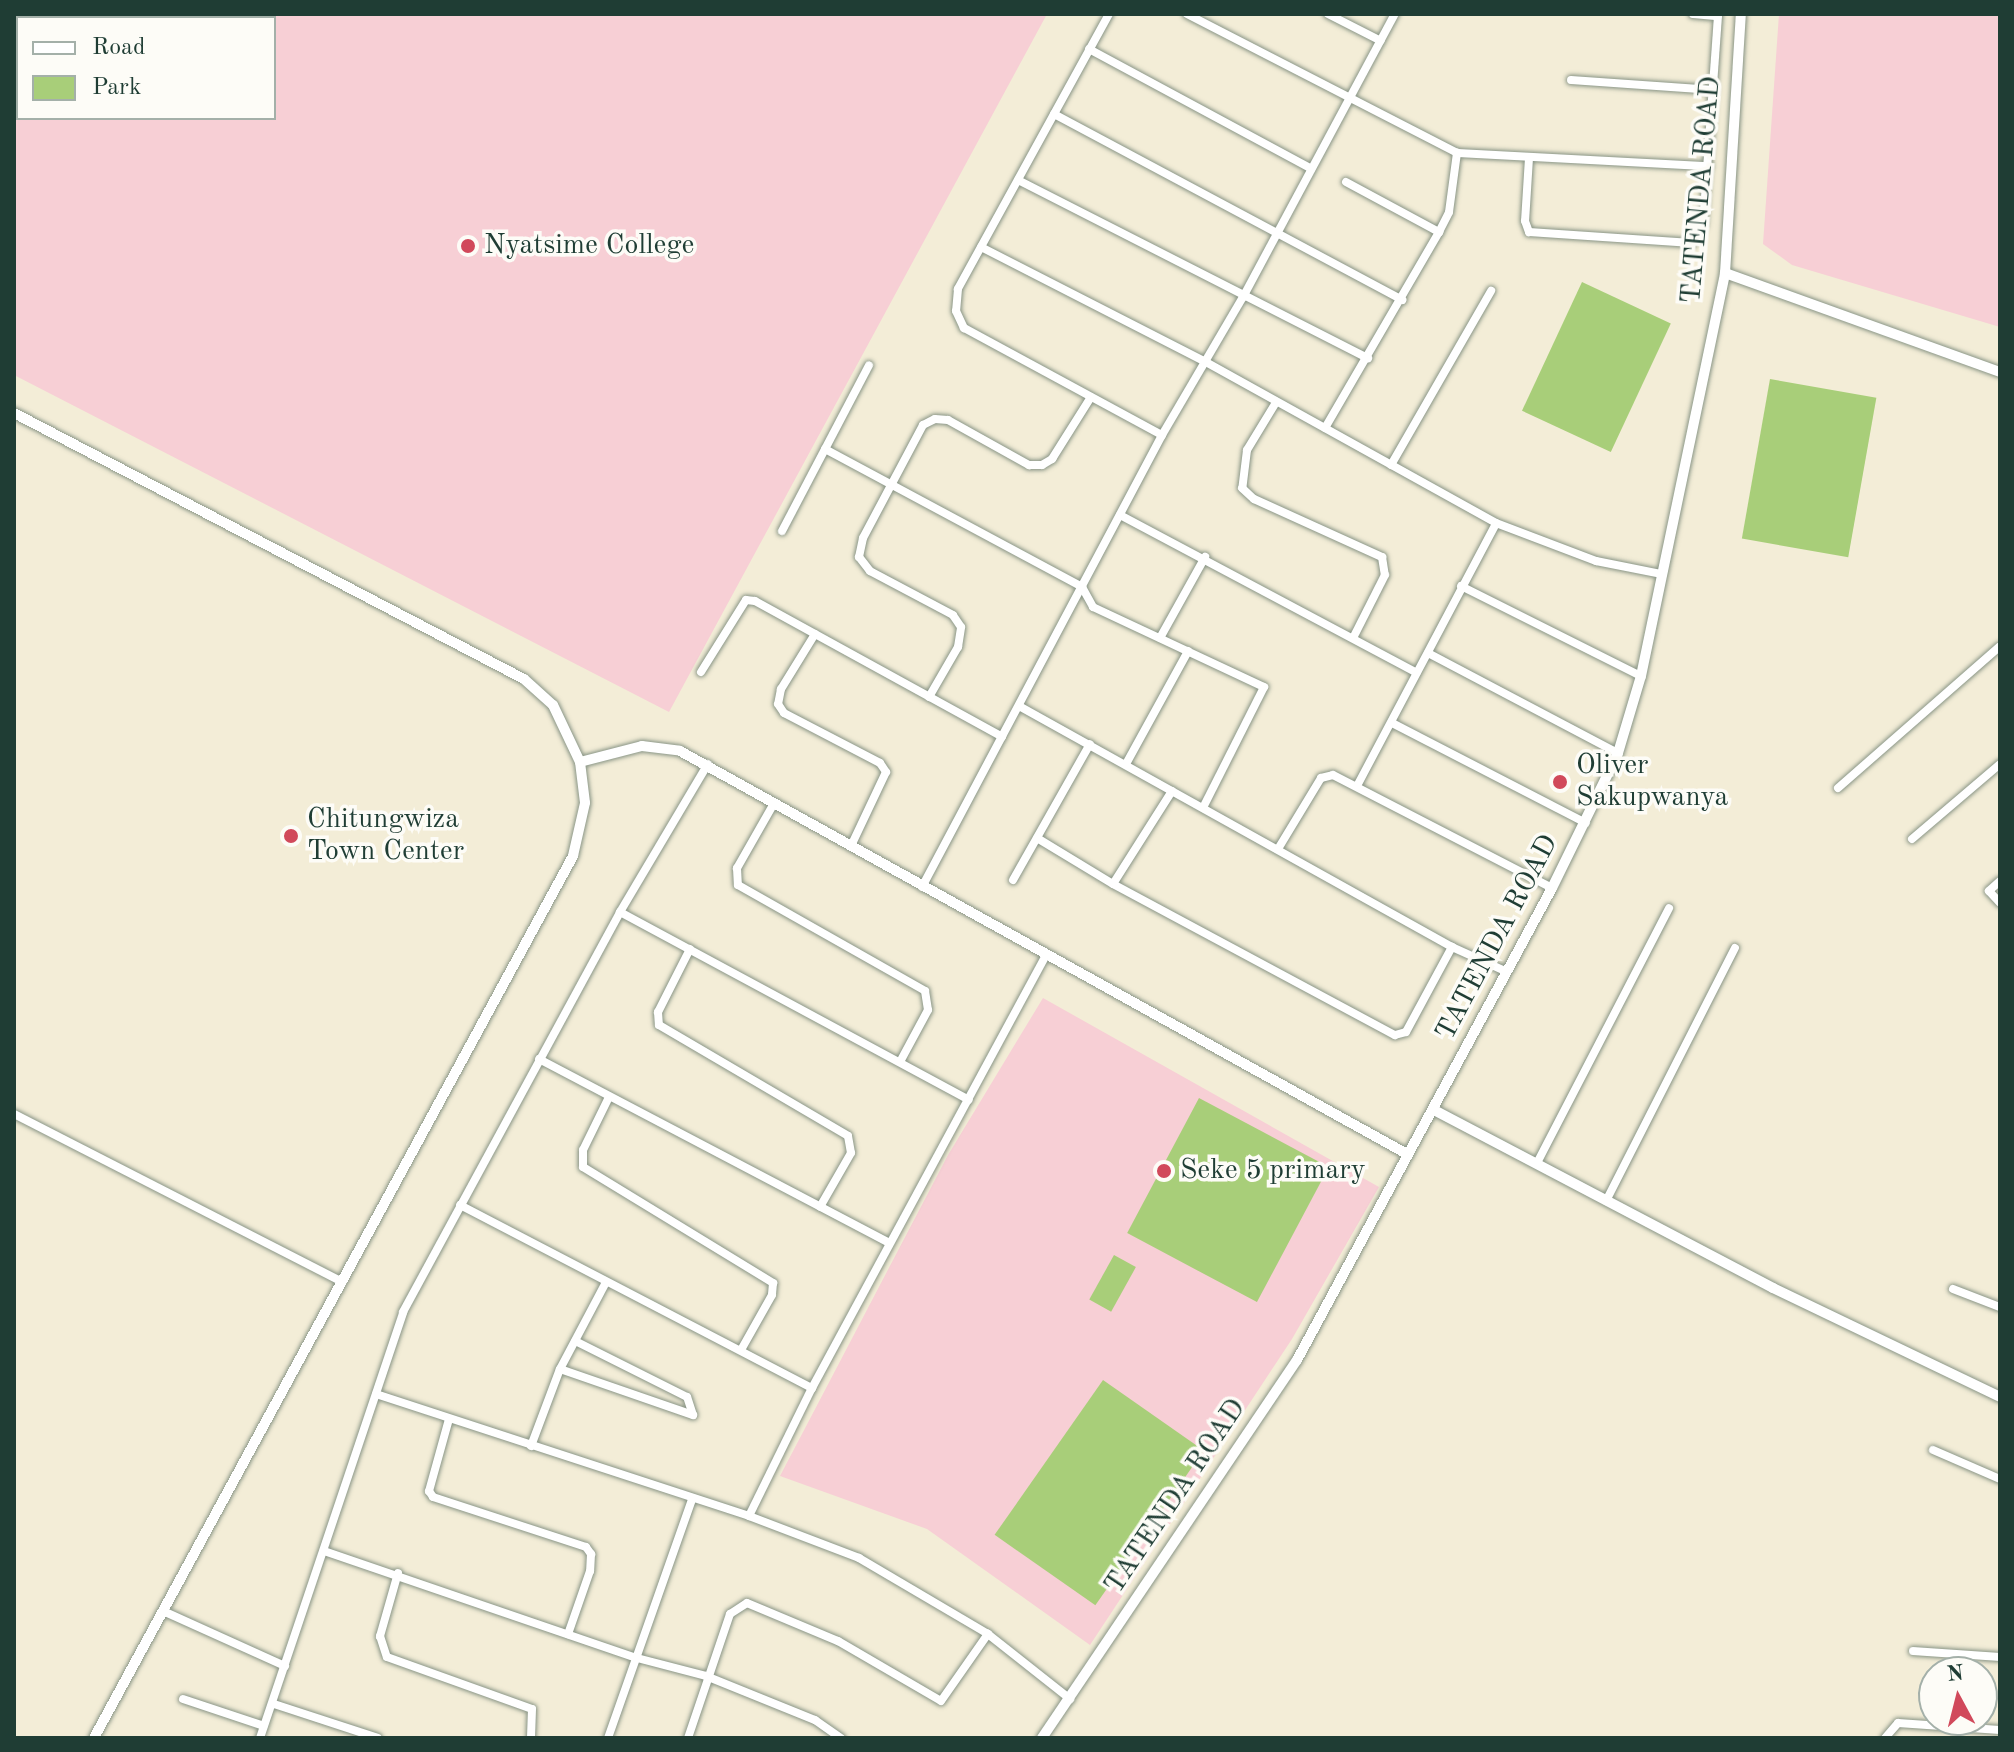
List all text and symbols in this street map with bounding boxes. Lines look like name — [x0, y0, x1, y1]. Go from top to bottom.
legend — [16, 16, 276, 120]
text: Road — [92, 36, 145, 60]
street label: TATENDA ROAD — [1675, 75, 1729, 305]
text: Park — [92, 76, 141, 100]
place label: Nyatsime College — [484, 229, 694, 263]
marker: Nyatsime College — [459, 237, 477, 255]
place label: Oliver Sakupwanya — [1576, 749, 1728, 815]
marker: Oliver Sakupwanya — [1551, 773, 1569, 791]
place label: Chitungwiza Town Center — [307, 803, 464, 869]
marker: Chitungwiza Town Center — [282, 827, 300, 845]
street label: TATENDA ROAD — [1430, 829, 1566, 1047]
place label: Seke 5 primary — [1180, 1154, 1366, 1188]
marker: Seke 5 primary — [1155, 1162, 1173, 1180]
street label: TATENDA ROAD — [1098, 1393, 1254, 1601]
north arrow — [1918, 1656, 1998, 1736]
text: N — [1946, 1662, 1965, 1686]

